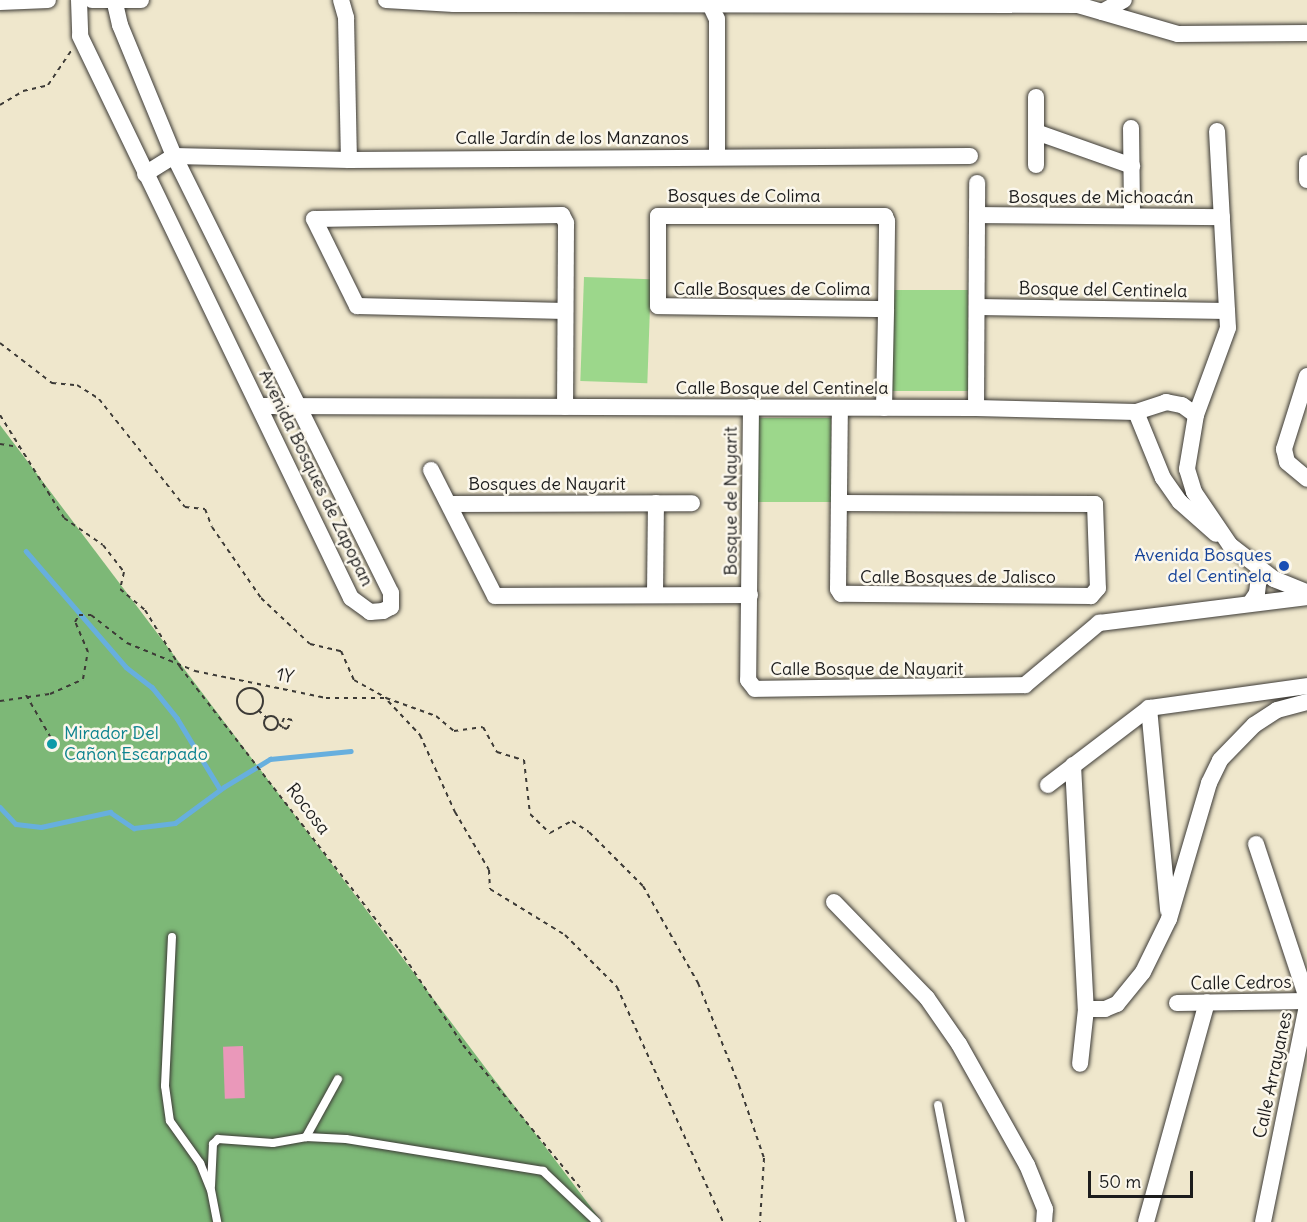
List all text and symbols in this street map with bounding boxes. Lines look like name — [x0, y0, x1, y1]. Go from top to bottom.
street label: Calle Jardín de los Manzanos — [455, 127, 689, 149]
street label: Bosques de Colima — [667, 185, 821, 207]
street label: Bosques de Michoacán — [1008, 186, 1194, 208]
street label: Calle Bosques de Colima — [673, 278, 871, 300]
street label: Bosque del Centinela — [1018, 278, 1188, 302]
street label: Avenida Bosques de Zapopan — [254, 366, 378, 590]
street label: Calle Bosque del Centinela — [676, 377, 888, 399]
street label: Bosque de Nayarit — [720, 426, 742, 576]
street label: Bosques de Nayarit — [468, 473, 626, 495]
place label: Avenida Bosques del Centinela — [1134, 545, 1272, 588]
marker: Avenida Bosques del Centinela — [1277, 559, 1291, 573]
street label: Calle Bosques de Jalisco — [860, 566, 1056, 588]
street label: Calle Bosque de Nayarit — [770, 658, 964, 680]
street label: 1Y — [274, 664, 296, 688]
place label: Mirador Del Cañon Escarpado — [64, 723, 208, 766]
marker: Mirador Del Cañon Escarpado — [45, 737, 59, 751]
street label: Rocosa — [281, 779, 335, 839]
street label: Calle Cedros — [1190, 971, 1292, 995]
street label: Calle Arrayanes — [1249, 1010, 1297, 1140]
scale bar — [1091, 1159, 1196, 1197]
text: 50 m — [1099, 1170, 1141, 1193]

